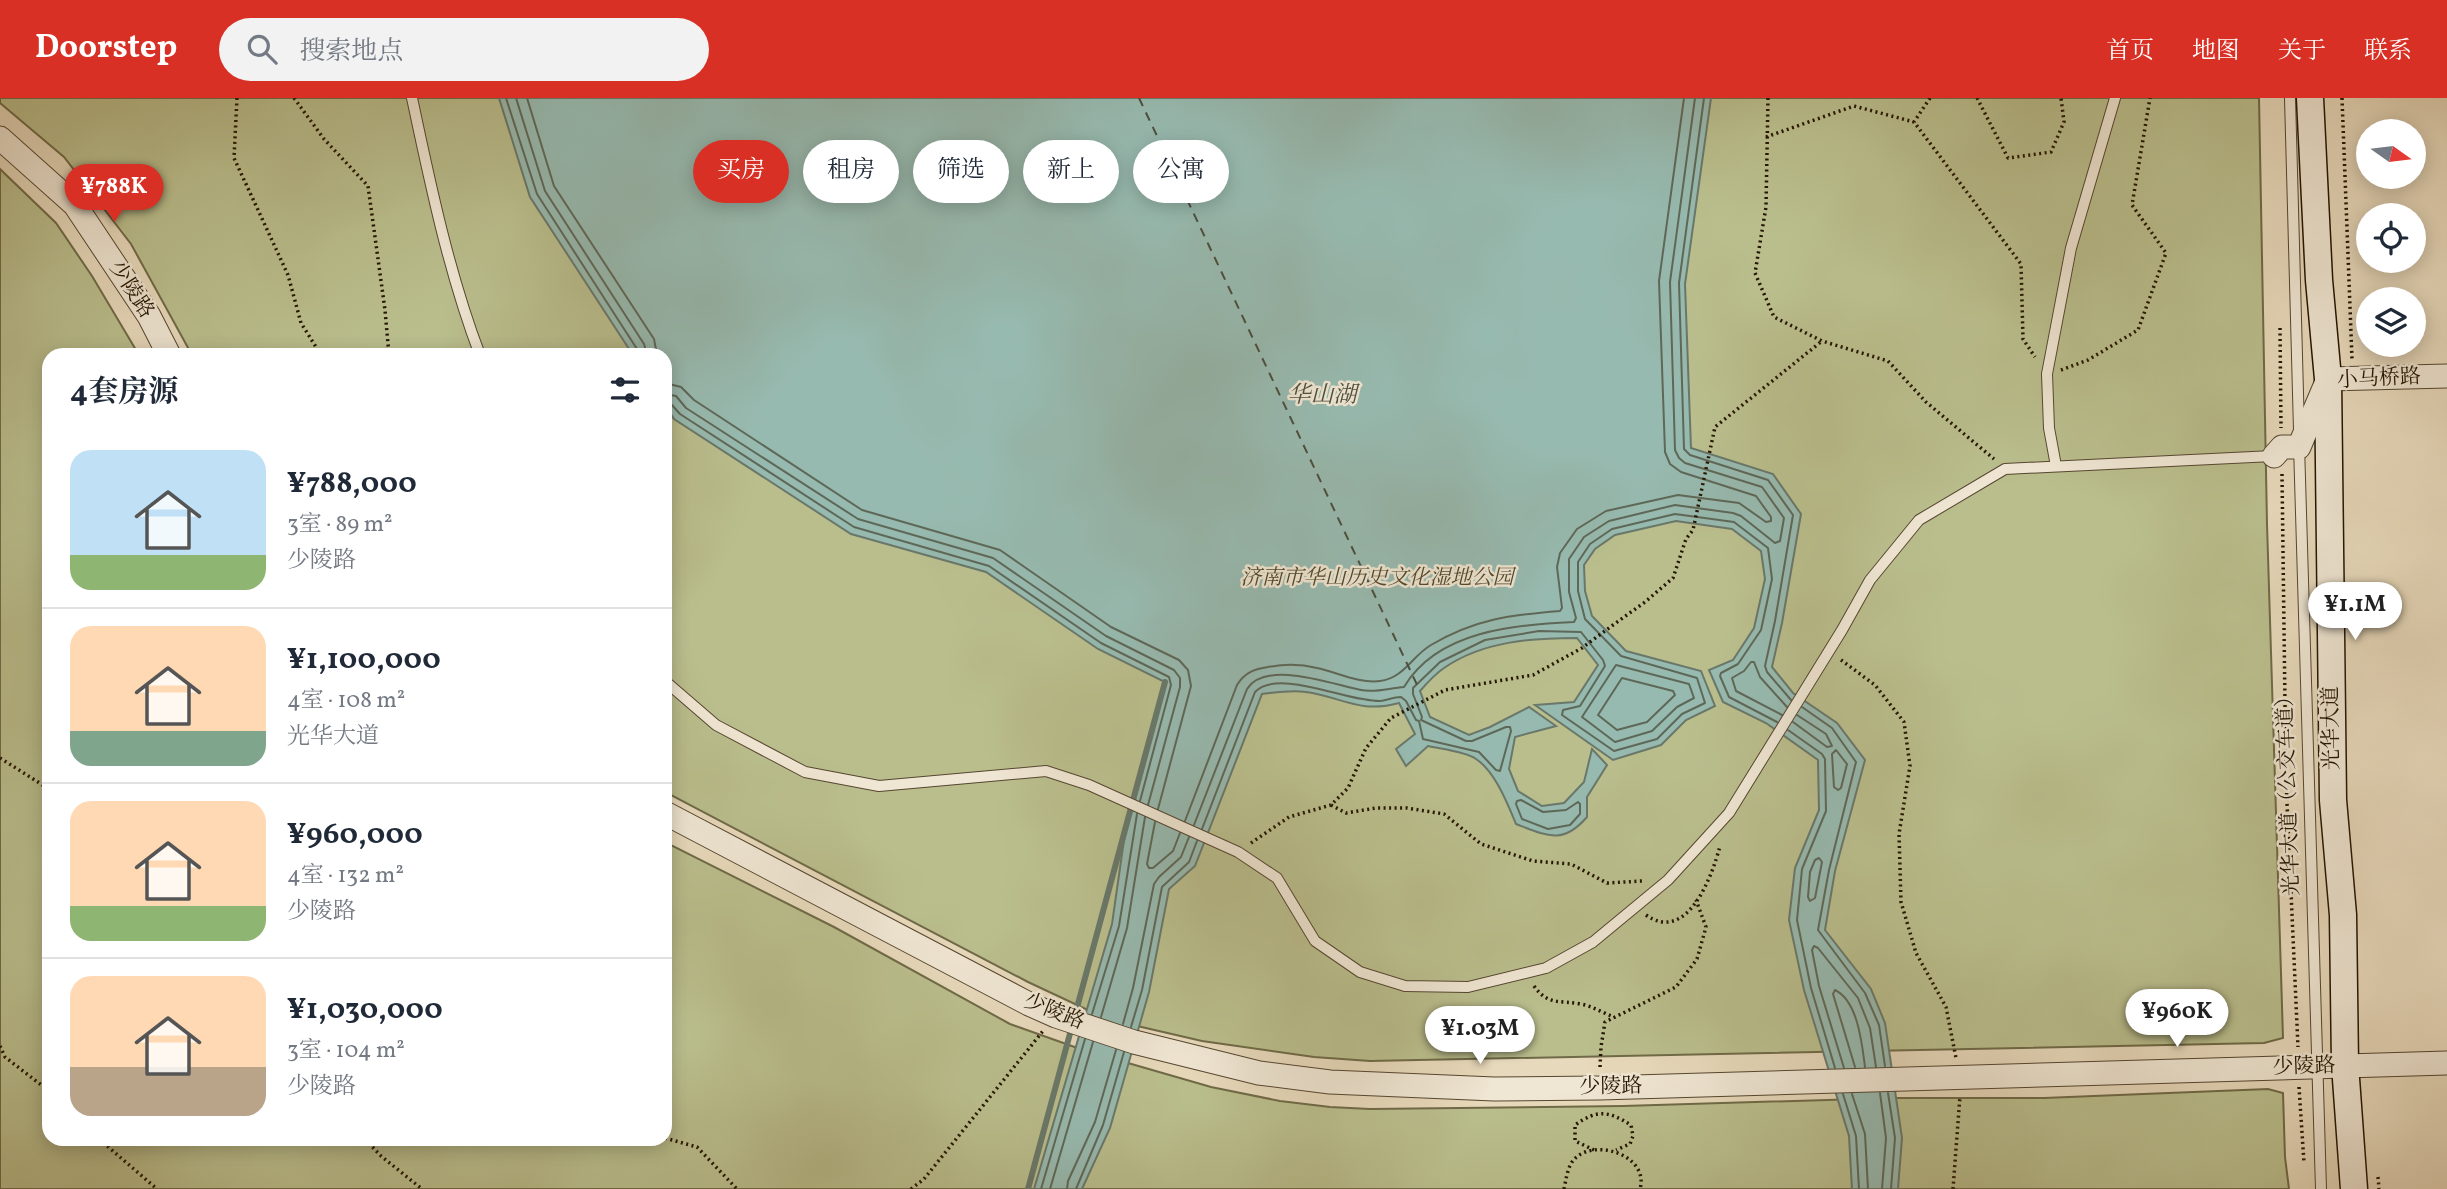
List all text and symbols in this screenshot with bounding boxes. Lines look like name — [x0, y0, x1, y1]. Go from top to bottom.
search box — [219, 18, 709, 81]
text: Doorstep — [35, 26, 177, 72]
icon: search — [243, 30, 281, 68]
text: 搜索地点 — [299, 34, 403, 70]
text: 首页 — [2106, 35, 2154, 69]
text: 地图 — [2192, 35, 2240, 69]
text: 关于 — [2278, 35, 2326, 69]
text: 联系 — [2364, 35, 2412, 69]
north arrow — [2356, 119, 2426, 189]
map controls — [2356, 119, 2426, 357]
chip: 买房 — [693, 140, 789, 203]
chip: 租房 — [803, 140, 899, 203]
chip: 筛选 — [913, 140, 1009, 203]
chip: 新上 — [1023, 140, 1119, 203]
chip: 公寓 — [1133, 140, 1229, 203]
pin: ¥788K — [65, 164, 163, 224]
text: ¥788K — [81, 171, 147, 203]
button: locate — [2356, 203, 2426, 273]
street label: 少陵路 — [102, 256, 160, 324]
button: layers — [2356, 287, 2426, 357]
street label: 小马桥路 — [2336, 362, 2422, 396]
icon: filters — [606, 371, 644, 409]
text: 4套房源 — [70, 372, 178, 414]
water label: 华山湖 — [1288, 380, 1361, 412]
text: ¥788,000 — [287, 463, 417, 505]
icon: home — [126, 478, 210, 562]
text: 3室 · 89 m² — [287, 509, 393, 541]
text: 少陵路 — [287, 545, 356, 577]
park label: 济南市华山历史文化湿地公园 — [1241, 564, 1516, 593]
pin: ¥1.1M — [2306, 582, 2404, 642]
text: ¥1.1M — [2324, 589, 2386, 621]
text: ¥1,100,000 — [287, 639, 441, 681]
icon: home — [126, 654, 210, 738]
text: 4室 · 108 m² — [287, 685, 405, 717]
street label: 光华大道（公交车道） — [2271, 686, 2307, 896]
street label: 光华大道 — [2317, 686, 2347, 770]
text: 光华大道 — [287, 721, 379, 753]
text: ¥960,000 — [287, 814, 423, 856]
icon: home — [126, 829, 210, 913]
text: 4室 · 132 m² — [287, 860, 404, 892]
text: 少陵路 — [287, 896, 356, 928]
street label: 少陵路 — [1019, 987, 1089, 1037]
text: ¥1,030,000 — [287, 989, 443, 1031]
pin: ¥960K — [2128, 990, 2226, 1049]
text: ¥960K — [2141, 996, 2213, 1028]
icon: home — [126, 1004, 210, 1088]
pin: ¥1.03M — [1423, 1006, 1537, 1066]
text: ¥1.03M — [1441, 1013, 1519, 1045]
text: 3室 · 104 m² — [287, 1035, 405, 1067]
street label: 少陵路 — [2272, 1051, 2336, 1083]
text: 少陵路 — [287, 1071, 356, 1103]
street label: 少陵路 — [1579, 1072, 1643, 1102]

